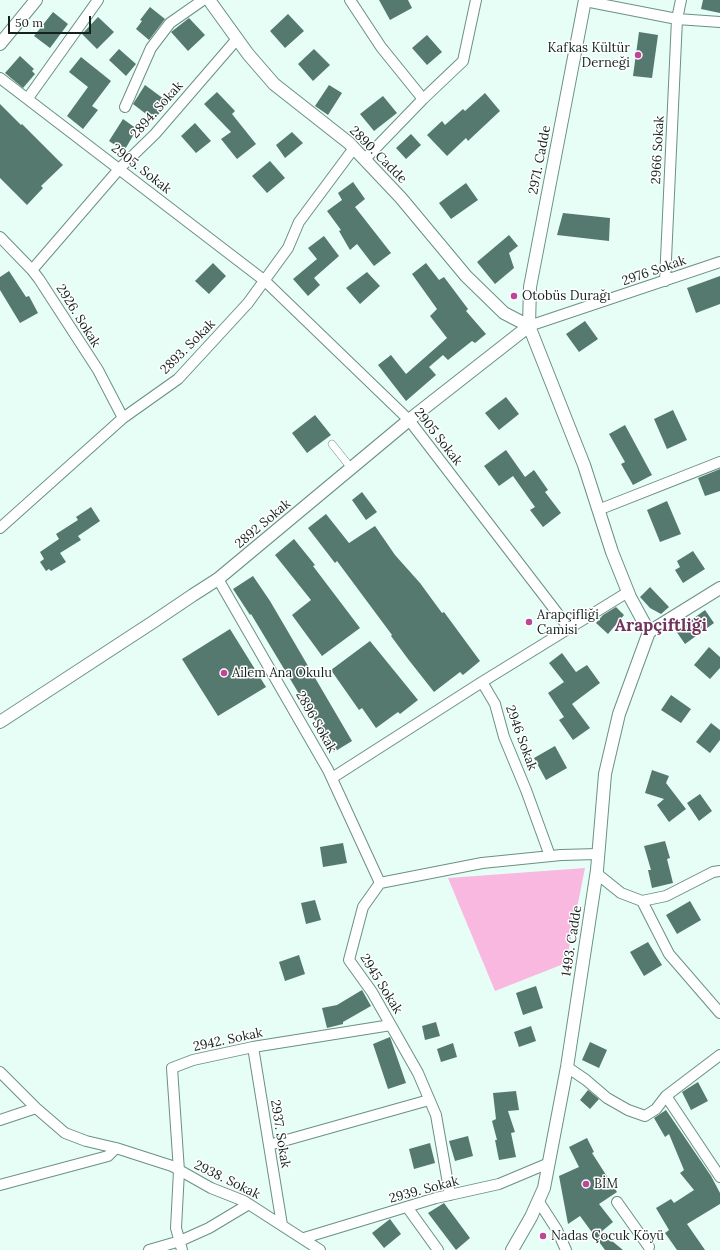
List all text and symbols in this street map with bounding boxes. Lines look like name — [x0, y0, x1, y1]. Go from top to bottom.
scale bar — [10, 8, 93, 34]
text: 50 m — [15, 15, 43, 30]
place label: Kafkas Kültür Derneği — [548, 40, 630, 71]
marker: Kafkas Kültür Derneği — [633, 50, 643, 60]
street label: 2894. Sokak — [127, 78, 187, 142]
street label: 2966 Sokak — [648, 115, 668, 185]
street label: 2890. Cadde — [346, 123, 410, 187]
street label: 2971. Cadde — [526, 124, 554, 196]
street label: 2905. Sokak — [108, 141, 174, 197]
street label: 2976 Sokak — [620, 253, 688, 289]
street label: 2926. Sokak — [53, 282, 103, 350]
place label: Otobüs Durağı — [522, 288, 611, 304]
marker: Otobüs Durağı — [509, 291, 519, 301]
street label: 2893. Sokak — [157, 316, 219, 378]
street label: 2905 Sokak — [411, 405, 465, 469]
street label: 2892 Sokak — [232, 496, 294, 552]
place label: Arapçifliği Camisi — [537, 607, 599, 638]
district label: Arapçiftliği — [615, 616, 707, 636]
marker: Arapçifliği Camisi — [524, 617, 534, 627]
place label: Ailem Ana Okulu — [232, 665, 332, 681]
marker: Ailem Ana Okulu — [219, 668, 229, 678]
street label: 2896 Sokak — [292, 689, 340, 755]
street label: 2946 Sokak — [502, 703, 540, 773]
street label: 1493. Cadde — [559, 904, 585, 978]
street label: 2945 Sokak — [356, 951, 406, 1017]
street label: 2942. Sokak — [192, 1025, 264, 1055]
street label: 2937. Sokak — [267, 1099, 293, 1169]
street label: 2938. Sokak — [192, 1157, 262, 1203]
street label: 2939. Sokak — [388, 1173, 460, 1207]
place label: BİM — [594, 1176, 618, 1192]
marker: BİM — [581, 1179, 591, 1189]
place label: Nadas Çocuk Köyü — [551, 1228, 664, 1244]
marker: Nadas Çocuk Köyü — [538, 1231, 548, 1241]

